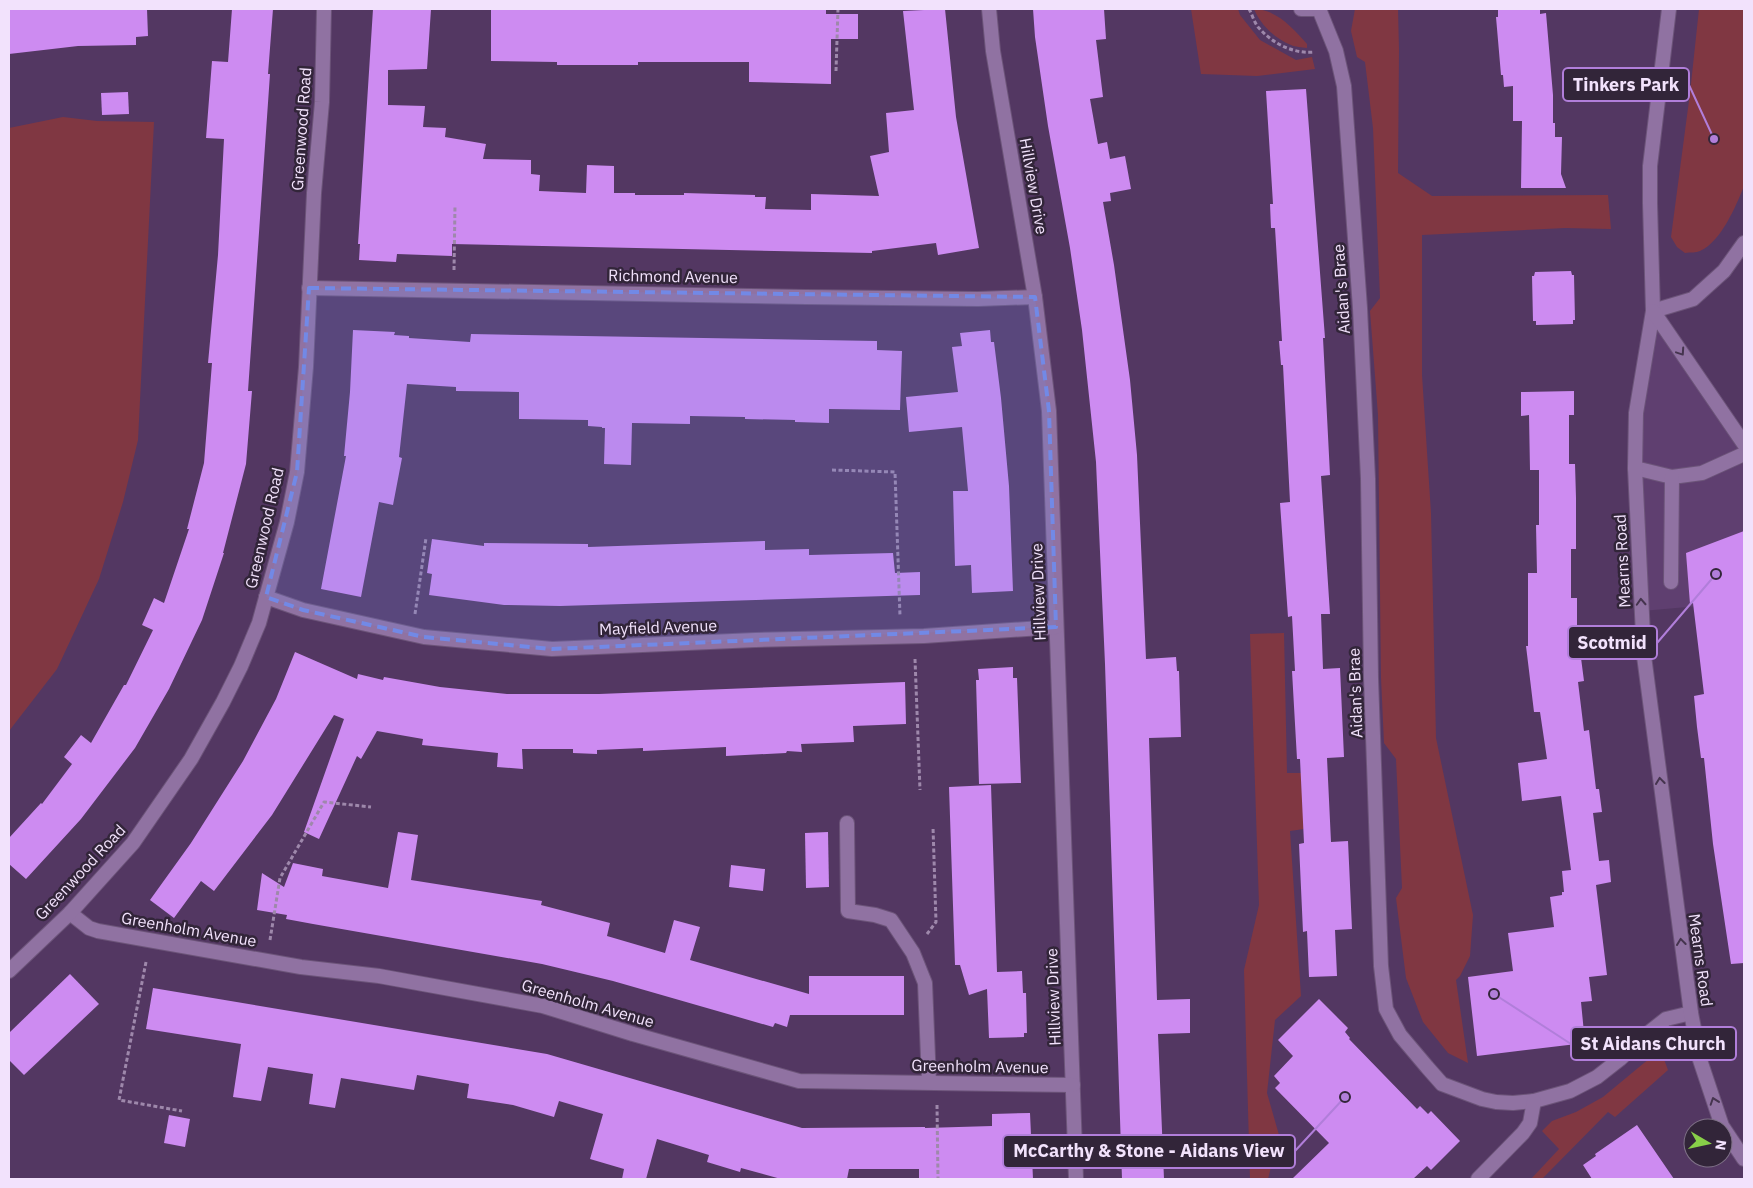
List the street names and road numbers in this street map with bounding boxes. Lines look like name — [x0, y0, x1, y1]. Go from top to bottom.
street label: Greenwood Road — [287, 67, 315, 191]
street label: Hillview Drive — [1016, 136, 1052, 236]
street label: Aidan's Brae — [1328, 243, 1354, 335]
street label: Richmond Avenue — [608, 265, 738, 287]
street label: Greenwood Road — [240, 466, 288, 590]
street label: Mearns Road — [1610, 514, 1634, 608]
street label: Hillview Drive — [1026, 543, 1050, 641]
street label: Mayfield Avenue — [599, 615, 718, 639]
street label: Aidan's Brae — [1343, 647, 1367, 738]
street label: Greenwood Road — [31, 820, 129, 924]
street label: Greenholm Avenue — [120, 907, 258, 951]
street label: Mearns Road — [1685, 912, 1717, 1008]
street label: Hillview Drive — [1041, 948, 1065, 1046]
street label: Greenholm Avenue — [519, 974, 657, 1032]
street label: Greenholm Avenue — [911, 1055, 1049, 1077]

